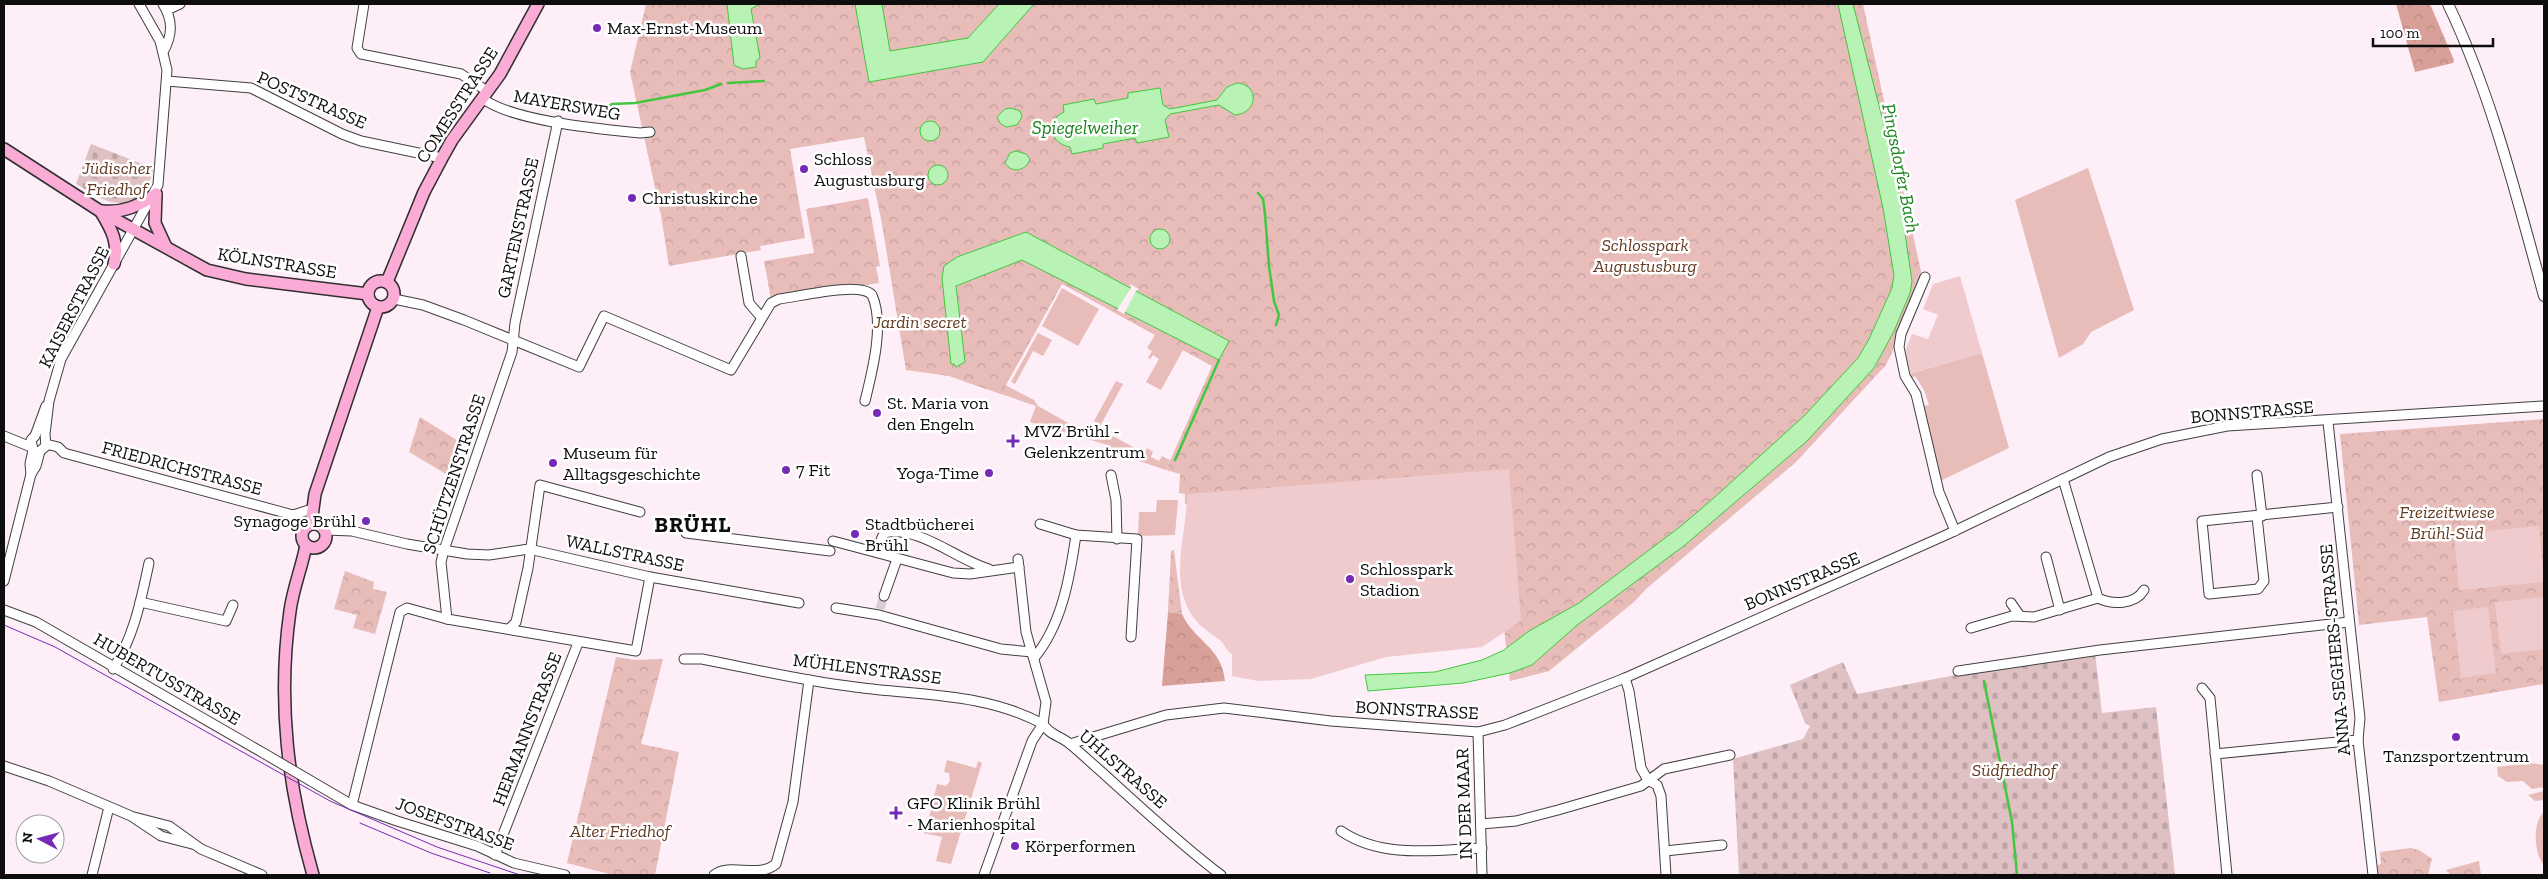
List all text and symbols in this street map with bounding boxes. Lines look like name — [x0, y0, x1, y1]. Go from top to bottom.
scale bar — [2373, 15, 2493, 47]
place label: Max-Ernst-Museum — [607, 17, 763, 39]
marker: Max-Ernst-Museum — [591, 22, 603, 34]
text: 100 m — [2380, 24, 2419, 42]
street label: COMESSTRASSE — [411, 43, 503, 167]
street label: POSTSTRASSE — [254, 66, 370, 134]
street label: MAYERSWEG — [512, 85, 622, 125]
water label: Pingsdorfer Bach — [1877, 101, 1925, 235]
water label: Spiegelweiher — [1032, 116, 1139, 139]
place label: Schloss Augustusburg — [814, 148, 925, 191]
street label: GARTENSTRASSE — [492, 156, 544, 300]
park label: Jüdischer Friedhof — [81, 157, 153, 200]
marker: Schloss Augustusburg — [798, 163, 810, 175]
place label: Christuskirche — [642, 187, 758, 209]
marker: Christuskirche — [626, 192, 638, 204]
park label: Schlosspark Augustusburg — [1592, 234, 1698, 277]
street label: KAISERSTRASSE — [34, 242, 114, 372]
street label: KÖLNSTRASSE — [216, 243, 338, 283]
park label: Jardin secret — [872, 311, 967, 333]
street label: SCHÜTZENSTRASSE — [418, 391, 490, 557]
place label: St. Maria von den Engeln — [887, 392, 990, 435]
street label: BONNSTRASSE — [2189, 396, 2315, 428]
marker: St. Maria von den Engeln — [871, 407, 883, 419]
place label: MVZ Brühl - Gelenkzentrum — [1024, 420, 1145, 463]
marker: MVZ Brühl - Gelenkzentrum — [1006, 434, 1020, 448]
street label: FRIEDRICHSTRASSE — [99, 436, 265, 500]
place label: Museum für Alltagsgeschichte — [563, 442, 701, 485]
marker: Museum für Alltagsgeschichte — [547, 457, 559, 469]
place label: 7 Fit — [796, 459, 831, 481]
place label: Yoga-Time — [896, 462, 979, 484]
marker: 7 Fit — [780, 464, 792, 476]
marker: Yoga-Time — [983, 467, 995, 479]
park label: Freizeitwiese Brühl-Süd — [2399, 501, 2495, 544]
place label: Synagoge Brühl — [233, 510, 356, 532]
district label: BRÜHL — [654, 511, 732, 538]
place label: Stadtbücherei Brühl — [865, 513, 974, 556]
marker: Synagoge Brühl — [360, 515, 372, 527]
marker: Stadtbücherei Brühl — [849, 528, 861, 540]
street label: WALLSTRASSE — [564, 530, 686, 576]
street label: ANNA-SEGHERS-STRASSE — [2315, 543, 2355, 757]
street label: BONNSTRASSE — [1741, 547, 1863, 615]
place label: Schlosspark Stadion — [1360, 558, 1454, 601]
marker: Schlosspark Stadion — [1344, 573, 1356, 585]
street label: HUBERTUSSTRASSE — [90, 628, 244, 730]
street label: HERMANNSTRASSE — [488, 649, 566, 809]
street label: MÜHLENSTRASSE — [792, 649, 942, 689]
street label: BONNSTRASSE — [1355, 696, 1479, 724]
street label: UHLSTRASSE — [1074, 725, 1172, 813]
marker: Tanzsportzentrum — [2450, 731, 2462, 743]
place label: Tanzsportzentrum — [2383, 745, 2530, 767]
street label: IN DER MAAR — [1451, 748, 1477, 860]
park label: Südfriedhof — [1972, 759, 2059, 781]
street label: JOSEFSTRASSE — [393, 792, 517, 856]
place label: GFO Klinik Brühl - Marienhospital — [907, 792, 1041, 835]
marker: GFO Klinik Brühl - Marienhospital — [889, 806, 903, 820]
north arrow — [15, 814, 65, 864]
park label: Alter Friedhof — [569, 820, 673, 842]
text: N — [19, 831, 37, 844]
place label: Körperformen — [1025, 835, 1136, 857]
marker: Körperformen — [1009, 840, 1021, 852]

